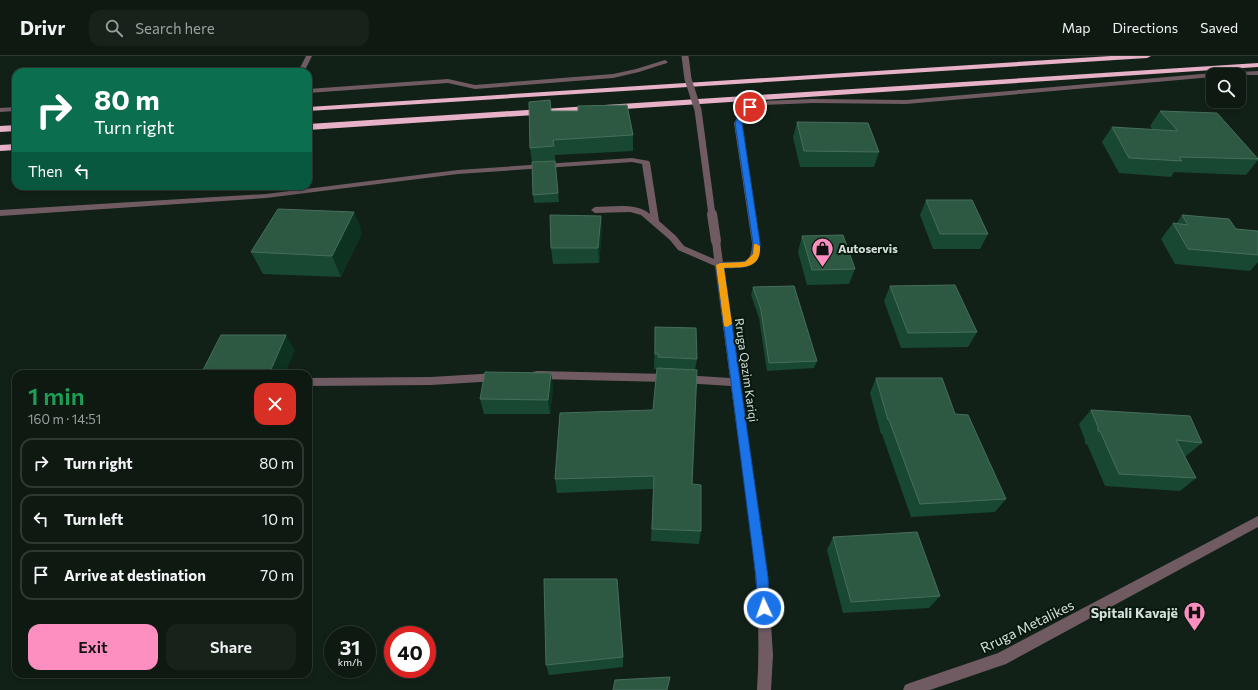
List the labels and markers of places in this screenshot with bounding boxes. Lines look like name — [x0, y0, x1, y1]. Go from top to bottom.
pin — [733, 90, 767, 124]
shop icon: Autoservis — [810, 235, 836, 268]
place label: Autoservis — [838, 241, 898, 255]
hospital icon: Spitali Kavajë — [1181, 599, 1207, 632]
place label: Spitali Kavajë — [1091, 604, 1178, 621]

